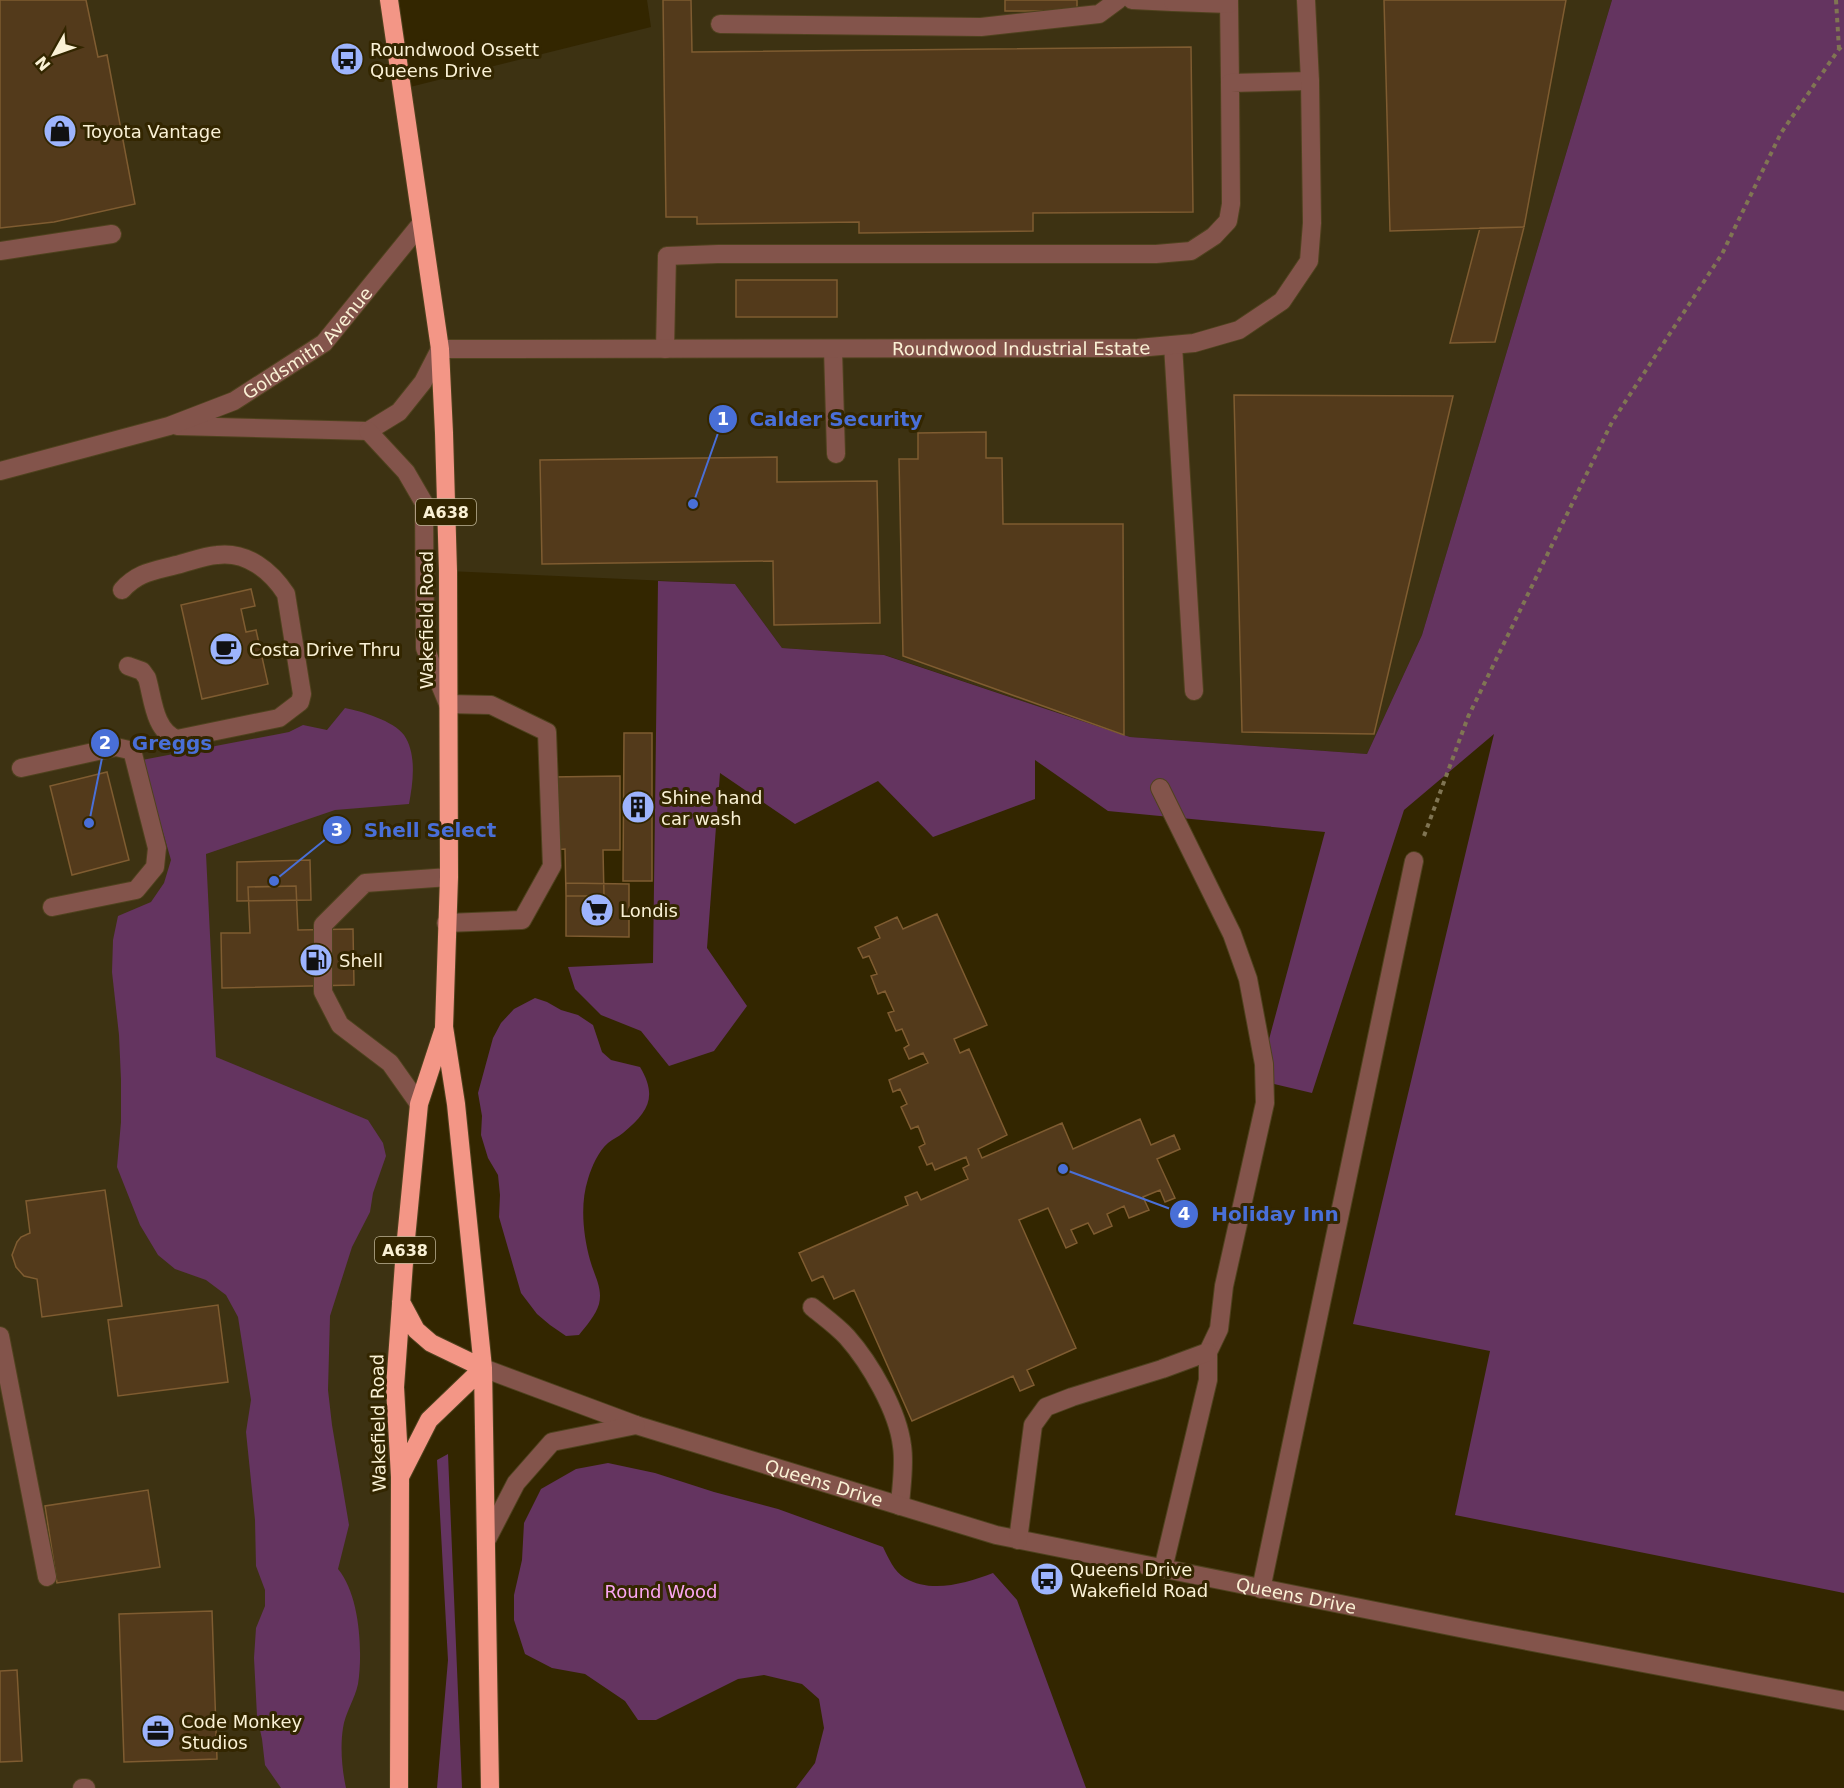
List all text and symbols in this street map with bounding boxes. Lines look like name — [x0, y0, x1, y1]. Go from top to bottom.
north arrow — [24, 24, 84, 84]
place label: Roundwood Ossett Queens Drive — [370, 39, 539, 81]
bus stop icon: Roundwood Ossett Queens Drive — [329, 41, 365, 77]
text: N — [31, 52, 54, 75]
shop icon: Toyota Vantage — [42, 113, 78, 149]
place label: Toyota Vantage — [82, 121, 221, 142]
street label: Goldsmith Avenue — [239, 282, 376, 403]
street label: Roundwood Industrial Estate — [892, 336, 1151, 359]
callout: Calder Security — [708, 400, 935, 438]
text: Calder Security — [749, 407, 923, 431]
text: 1 — [717, 408, 729, 429]
road number: A638 — [416, 499, 476, 525]
street label: Wakefield Road — [416, 551, 437, 689]
cafe icon: Costa Drive Thru — [208, 631, 244, 667]
place label: Costa Drive Thru — [249, 639, 401, 660]
callout: Greggs — [90, 724, 225, 762]
text: Greggs — [132, 731, 212, 755]
text: 2 — [99, 732, 111, 753]
place label: Shine hand car wash — [661, 787, 762, 829]
building icon: Shine hand car wash — [620, 789, 656, 825]
callout: Shell Select — [322, 811, 508, 849]
text: Shell Select — [364, 818, 497, 842]
text: 3 — [331, 819, 343, 840]
supermarket icon: Londis — [579, 892, 615, 928]
place label: Londis — [620, 900, 678, 921]
fuel station icon: Shell — [298, 942, 334, 978]
place label: Shell — [339, 950, 383, 971]
callout: Holiday Inn — [1169, 1195, 1351, 1233]
text: Holiday Inn — [1211, 1202, 1339, 1226]
text: 4 — [1178, 1203, 1190, 1224]
road number: A638 — [375, 1237, 435, 1263]
street label: Wakefield Road — [366, 1354, 390, 1492]
street label: Queens Drive — [763, 1455, 886, 1510]
place label: Queens Drive Wakefield Road — [1070, 1559, 1208, 1601]
bus stop icon: Queens Drive Wakefield Road — [1029, 1561, 1065, 1597]
street label: Queens Drive — [1234, 1573, 1358, 1618]
park label: Round Wood — [605, 1581, 717, 1602]
place label: Code Monkey Studios — [181, 1711, 303, 1753]
office icon: Code Monkey Studios — [140, 1713, 176, 1749]

